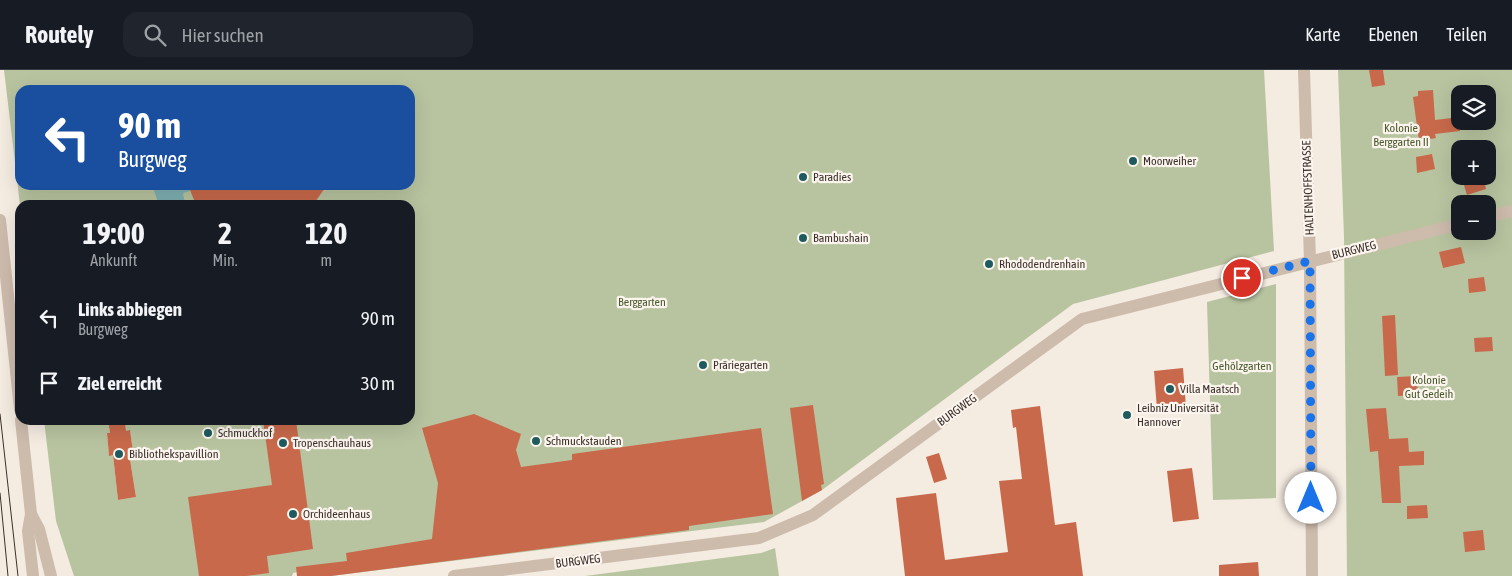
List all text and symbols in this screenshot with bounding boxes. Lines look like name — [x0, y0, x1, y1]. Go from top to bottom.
search box — [123, 12, 473, 57]
text: Routely — [25, 21, 93, 48]
icon: search — [141, 21, 169, 49]
text: Hier suchen — [181, 24, 264, 46]
text: Karte — [1305, 24, 1340, 45]
text: Ebenen — [1368, 24, 1418, 45]
text: Teilen — [1446, 24, 1487, 45]
map controls — [1451, 85, 1496, 240]
button: layers — [1451, 85, 1496, 130]
icon: left — [35, 105, 100, 170]
text: 90 m — [118, 105, 181, 145]
park label: Kolonie Berggarten II — [1373, 121, 1429, 149]
street label: HALTENHOFFSTRASSE — [1299, 140, 1317, 236]
button: + — [1451, 140, 1496, 185]
text: Burgweg — [118, 146, 187, 172]
place label: Moorweiher — [1143, 154, 1196, 168]
marker: Moorweiher — [1127, 155, 1139, 167]
place label: Paradies — [813, 170, 851, 184]
marker: Paradies — [797, 171, 809, 183]
button: − — [1451, 195, 1496, 240]
text: 19:00 — [83, 216, 145, 250]
text: 2 — [218, 216, 232, 250]
text: 120 — [305, 216, 347, 250]
place label: Bambushain — [813, 231, 869, 245]
marker: Bambushain — [797, 232, 809, 244]
street label: BURGWEG — [1330, 238, 1378, 262]
text: Ankunft — [90, 251, 137, 269]
text: Min. — [213, 251, 238, 269]
text: m — [320, 251, 332, 269]
place label: Rhododendrenhain — [999, 257, 1085, 271]
pin — [1221, 257, 1263, 299]
marker: Rhododendrenhain — [983, 258, 995, 270]
icon: arrive — [1228, 264, 1256, 292]
park label: Berggarten — [618, 295, 666, 309]
text: Links abbiegen — [78, 298, 182, 320]
icon: left — [35, 304, 63, 332]
text: 90 m — [361, 307, 395, 329]
text: Burgweg — [78, 320, 128, 338]
place label: Präriegarten — [713, 358, 768, 372]
marker: Präriegarten — [697, 359, 709, 371]
park label: Gehölzgarten — [1212, 359, 1272, 373]
icon: arrive — [35, 369, 63, 397]
text: Ziel erreicht — [78, 372, 162, 394]
text: 30 m — [361, 372, 395, 394]
park label: Kolonie Gut Gedeih — [1405, 373, 1453, 401]
place label: Villa Maatsch — [1180, 382, 1239, 396]
marker: Villa Maatsch — [1164, 383, 1176, 395]
street label: BURGWEG — [935, 391, 979, 429]
place label: Leibniz Universität Hannover — [1137, 401, 1220, 429]
marker: Leibniz Universität Hannover — [1121, 409, 1133, 421]
place label: Schmuckhof — [218, 426, 273, 440]
marker: Schmuckhof — [202, 427, 214, 439]
place label: Schmuckstauden — [546, 434, 621, 448]
marker: Schmuckstauden — [530, 435, 542, 447]
place label: Tropenschauhaus — [293, 436, 371, 450]
marker: Tropenschauhaus — [277, 437, 289, 449]
place label: Bibliothekspavillion — [129, 447, 219, 461]
marker: Bibliothekspavillion — [113, 448, 125, 460]
position arrow — [1284, 471, 1336, 523]
place label: Orchideenhaus — [303, 507, 370, 521]
marker: Orchideenhaus — [287, 508, 299, 520]
street label: BURGWEG — [555, 551, 601, 571]

